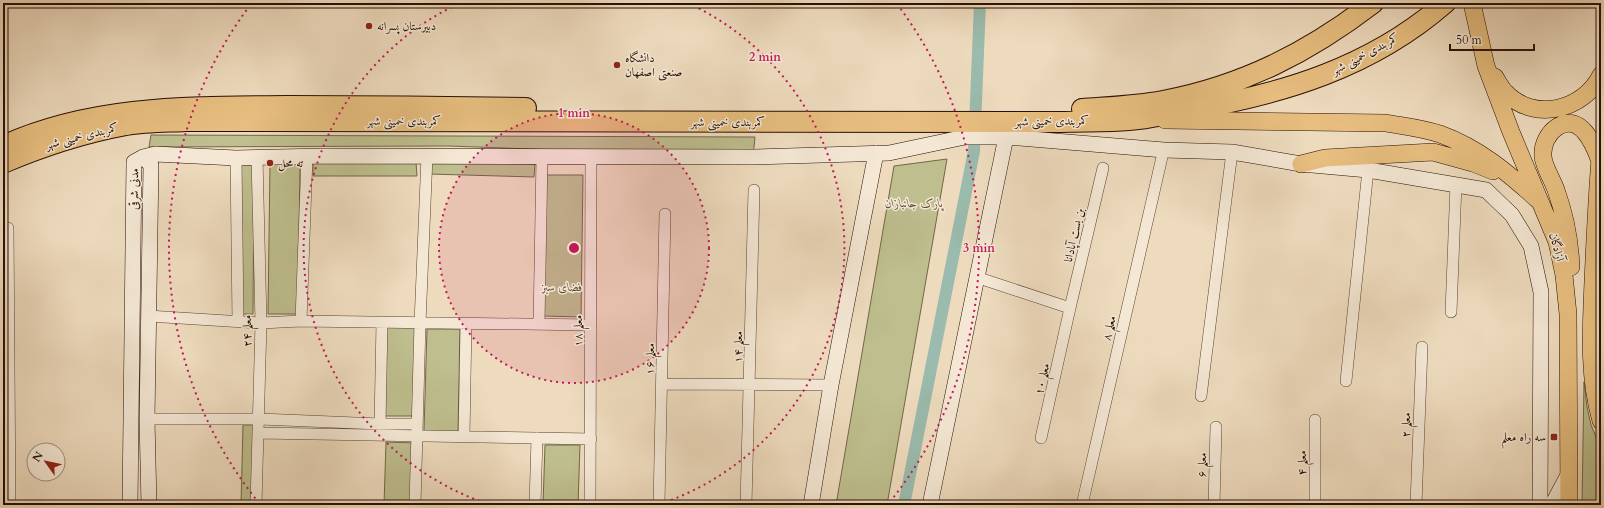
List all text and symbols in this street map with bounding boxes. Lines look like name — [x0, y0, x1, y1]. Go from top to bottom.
place label: دبیرستان پسرانه — [377, 18, 436, 35]
marker: دبیرستان پسرانه — [364, 21, 374, 31]
scale bar — [1450, 26, 1534, 52]
street label: کمربندی خمینی شهر — [1327, 29, 1402, 80]
text: 50 m — [1456, 32, 1483, 48]
text: 2 min — [749, 49, 781, 65]
place label: دانشگاه صنعتی اصفهان — [625, 50, 682, 81]
marker: دانشگاه صنعتی اصفهان — [612, 60, 622, 70]
text: 1 min — [558, 105, 590, 121]
street label: کمربندی خمینی شهر — [1013, 112, 1089, 131]
street label: کمربندی خمینی شهر — [365, 113, 441, 130]
street label: کمربندی خمینی شهر — [689, 114, 765, 131]
street label: کمربندی خمینی شهر — [42, 119, 120, 154]
place label: ته محل — [278, 155, 304, 172]
marker: ته محل — [265, 158, 275, 168]
street label: مدنی شرقی — [126, 168, 142, 210]
park label: پارک جانبازان — [885, 195, 945, 212]
street label: بن بست آپادانا — [1060, 206, 1089, 264]
street label: آزادگان — [1545, 231, 1569, 265]
text: 3 min — [963, 240, 995, 256]
centre of rings — [567, 241, 581, 255]
park label: فضای سبز — [541, 279, 582, 295]
street label: معلم ۸ — [1098, 314, 1124, 343]
street label: معلم ۲۴ — [239, 315, 259, 347]
street label: معلم ۱۸ — [570, 315, 590, 347]
street label: معلم ۱۴ — [730, 331, 750, 363]
street label: معلم ۱۶ — [642, 343, 662, 375]
street label: معلم ۱۰ — [1031, 362, 1057, 397]
street label: معلم ۲ — [1398, 412, 1418, 438]
place label: سه راه معلم — [1502, 429, 1546, 449]
marker: سه راه معلم — [1549, 432, 1559, 442]
north arrow — [26, 442, 66, 482]
text: N — [29, 448, 47, 465]
street label: معلم ۴ — [1294, 450, 1314, 476]
street label: معلم ۶ — [1194, 452, 1214, 478]

